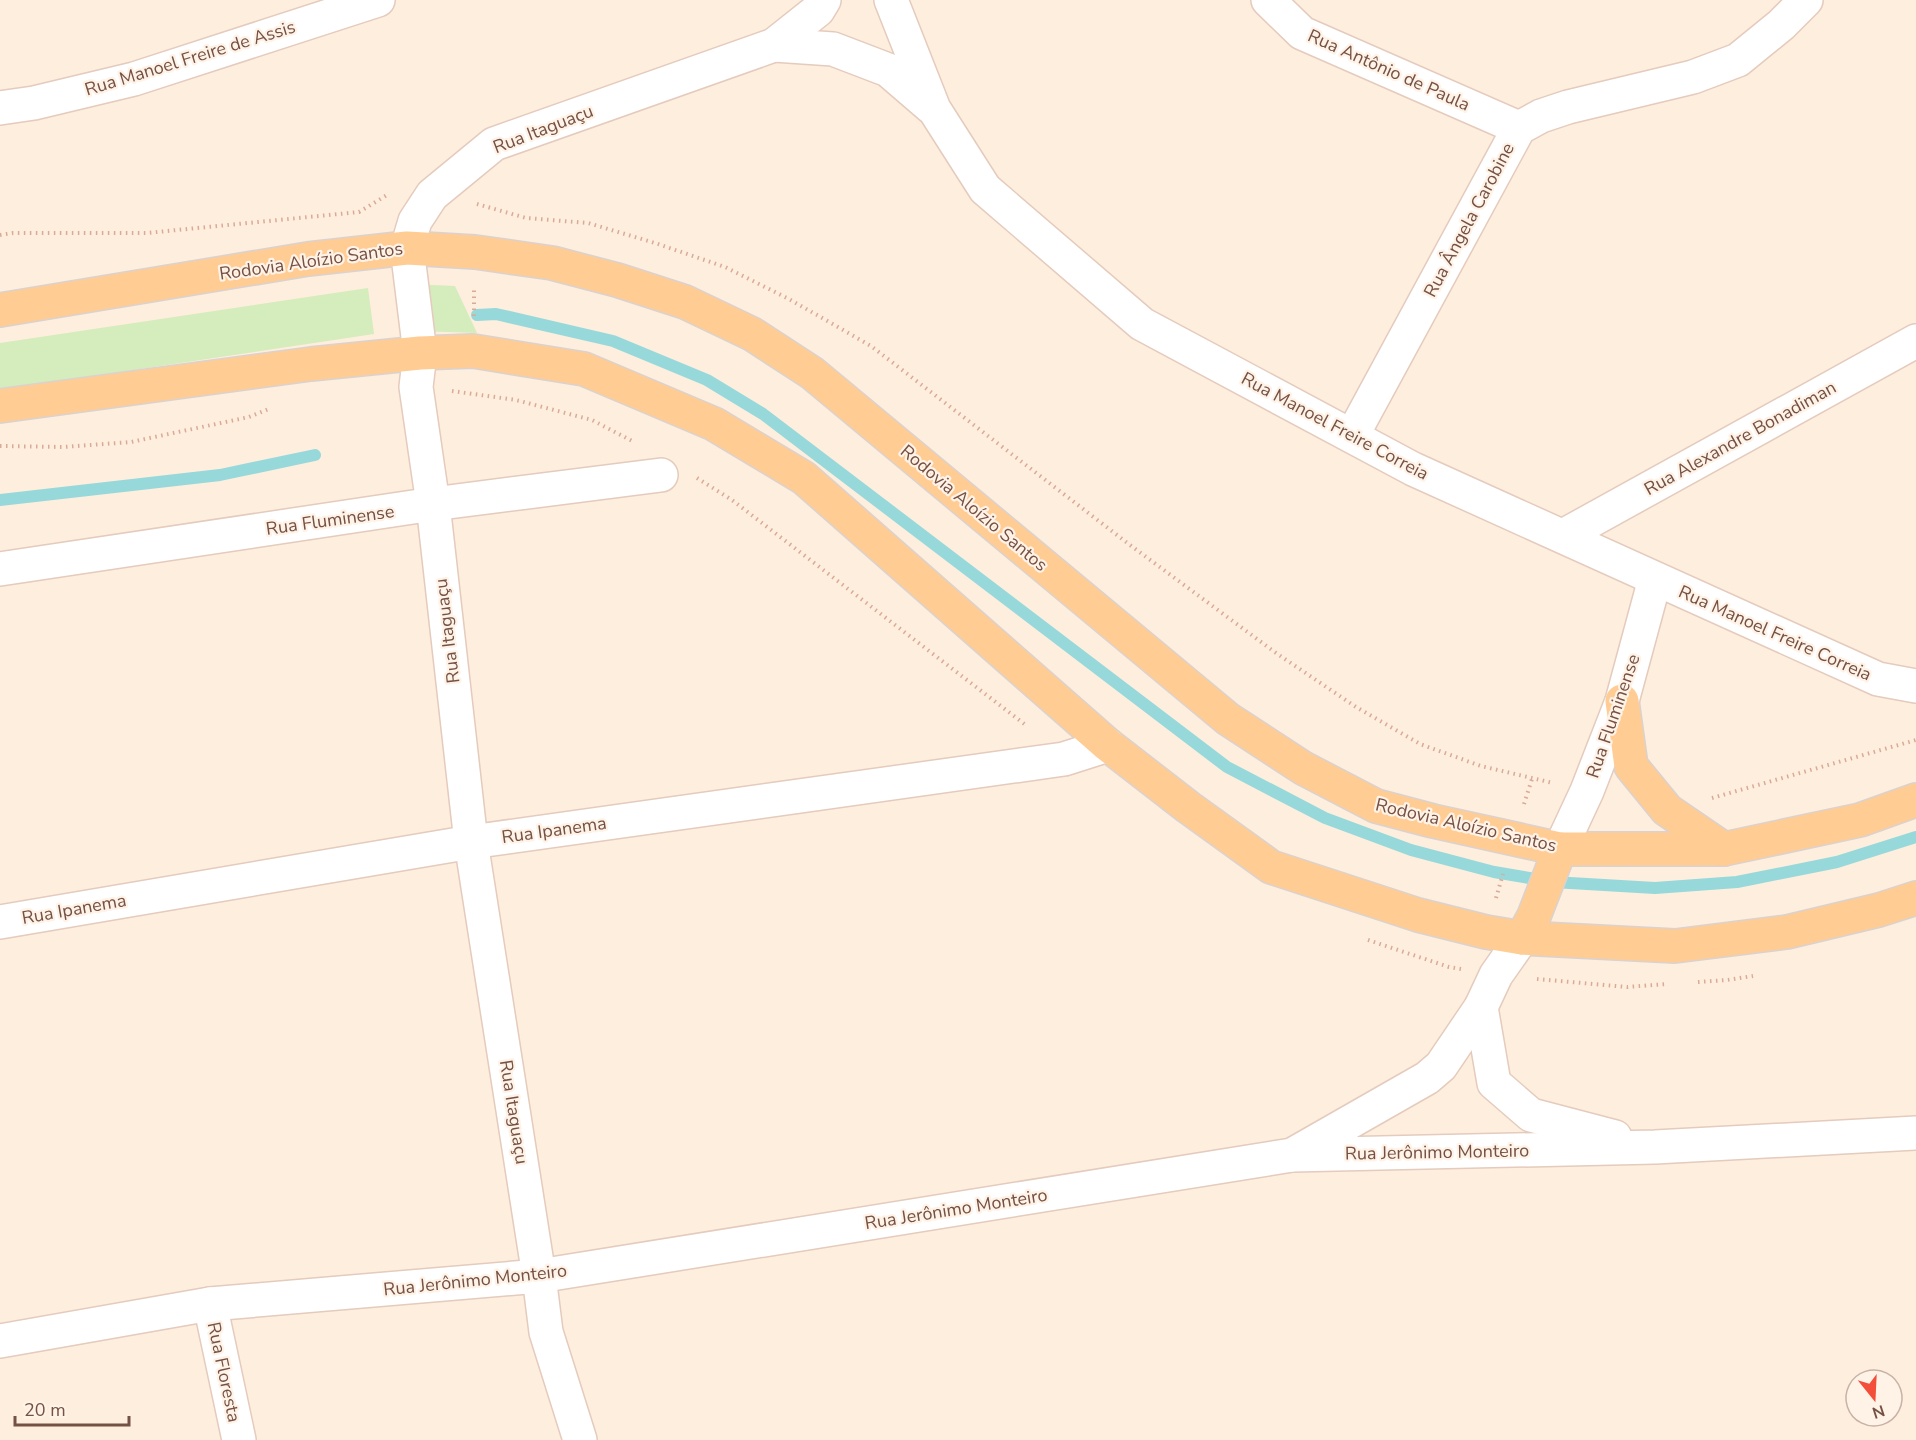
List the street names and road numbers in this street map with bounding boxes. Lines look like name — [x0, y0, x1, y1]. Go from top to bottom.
street label: Rua Manoel Freire de Assis — [82, 14, 298, 102]
street label: Rua Antônio de Paula — [1304, 23, 1474, 117]
street label: Rua Itaguaçu — [490, 99, 596, 159]
street label: Rua Ângela Carobine — [1418, 139, 1520, 301]
street label: Rodovia Aloízio Santos — [218, 236, 404, 286]
street label: Rua Manoel Freire Correia — [1237, 366, 1433, 486]
street label: Rua Alexandre Bonadiman — [1640, 375, 1840, 501]
street label: Rodovia Aloízio Santos — [895, 439, 1053, 577]
street label: Rua Fluminense — [264, 499, 396, 541]
street label: Rua Itaguaçu — [429, 577, 465, 685]
street label: Rua Manoel Freire Correia — [1675, 580, 1875, 686]
street label: Rua Fluminense — [1581, 651, 1645, 781]
street label: Rodovia Aloízio Santos — [1373, 792, 1559, 858]
street label: Rua Ipanema — [500, 811, 608, 849]
street label: Rua Ipanema — [20, 888, 128, 930]
street label: Rua Itaguaçu — [494, 1058, 534, 1166]
street label: Rua Jerônimo Monteiro — [1345, 1138, 1529, 1166]
street label: Rua Jerônimo Monteiro — [863, 1183, 1049, 1235]
street label: Rua Jerônimo Monteiro — [382, 1258, 568, 1302]
street label: Rua Floresta — [202, 1320, 246, 1424]

